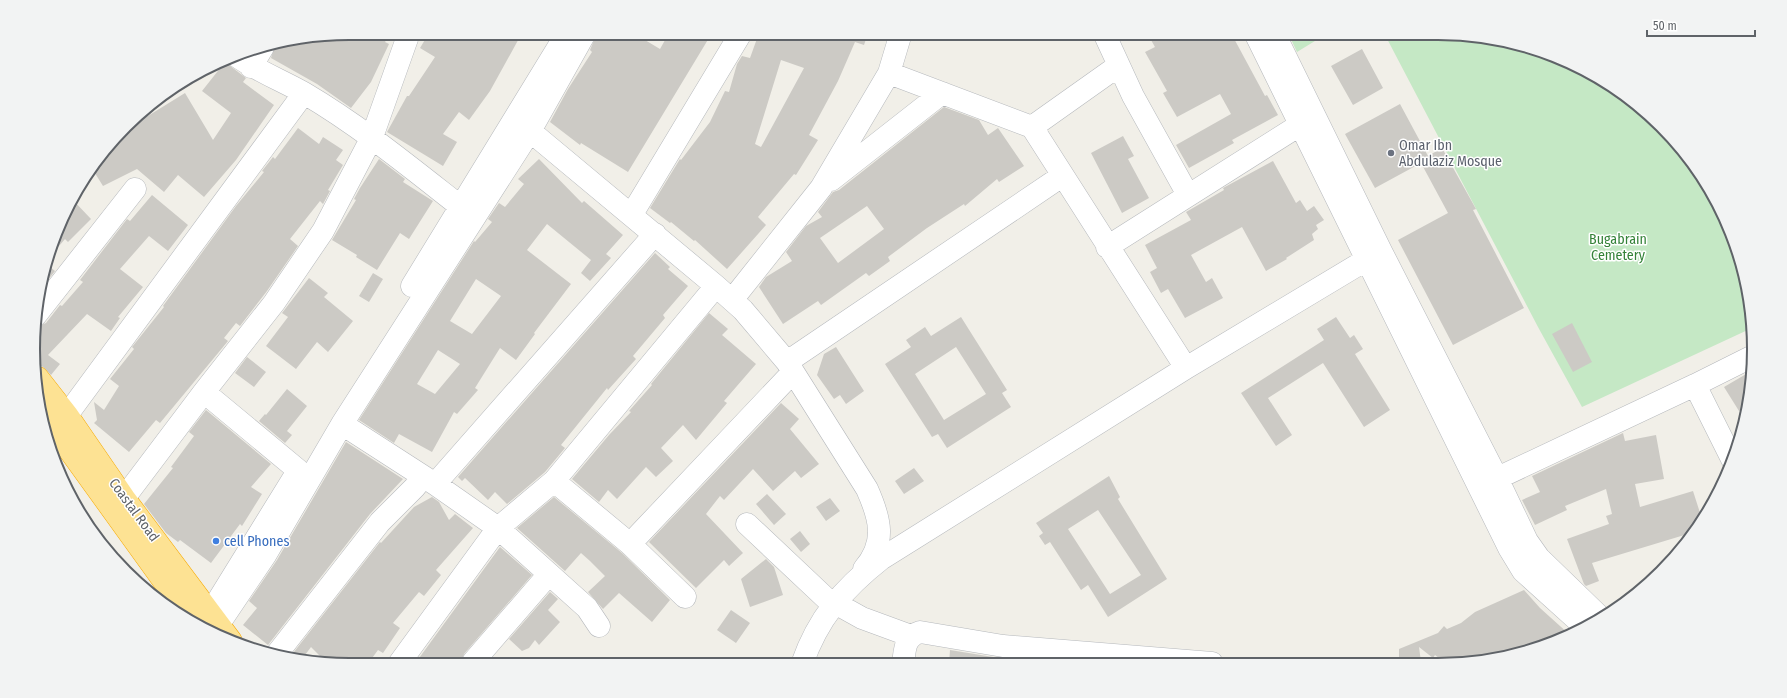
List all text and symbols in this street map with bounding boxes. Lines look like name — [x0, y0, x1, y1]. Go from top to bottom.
scale bar — [1647, 12, 1755, 38]
text: 50 m — [1653, 19, 1677, 33]
place label: Omar Ibn Abdulaziz Mosque — [1399, 137, 1502, 170]
marker: Omar Ibn Abdulaziz Mosque — [1386, 148, 1396, 158]
park label: Bugabrain Cemetery — [1589, 231, 1647, 264]
street label: Coastal Road — [105, 475, 163, 545]
place label: cell Phones — [224, 533, 289, 550]
marker: cell Phones — [211, 536, 221, 546]

